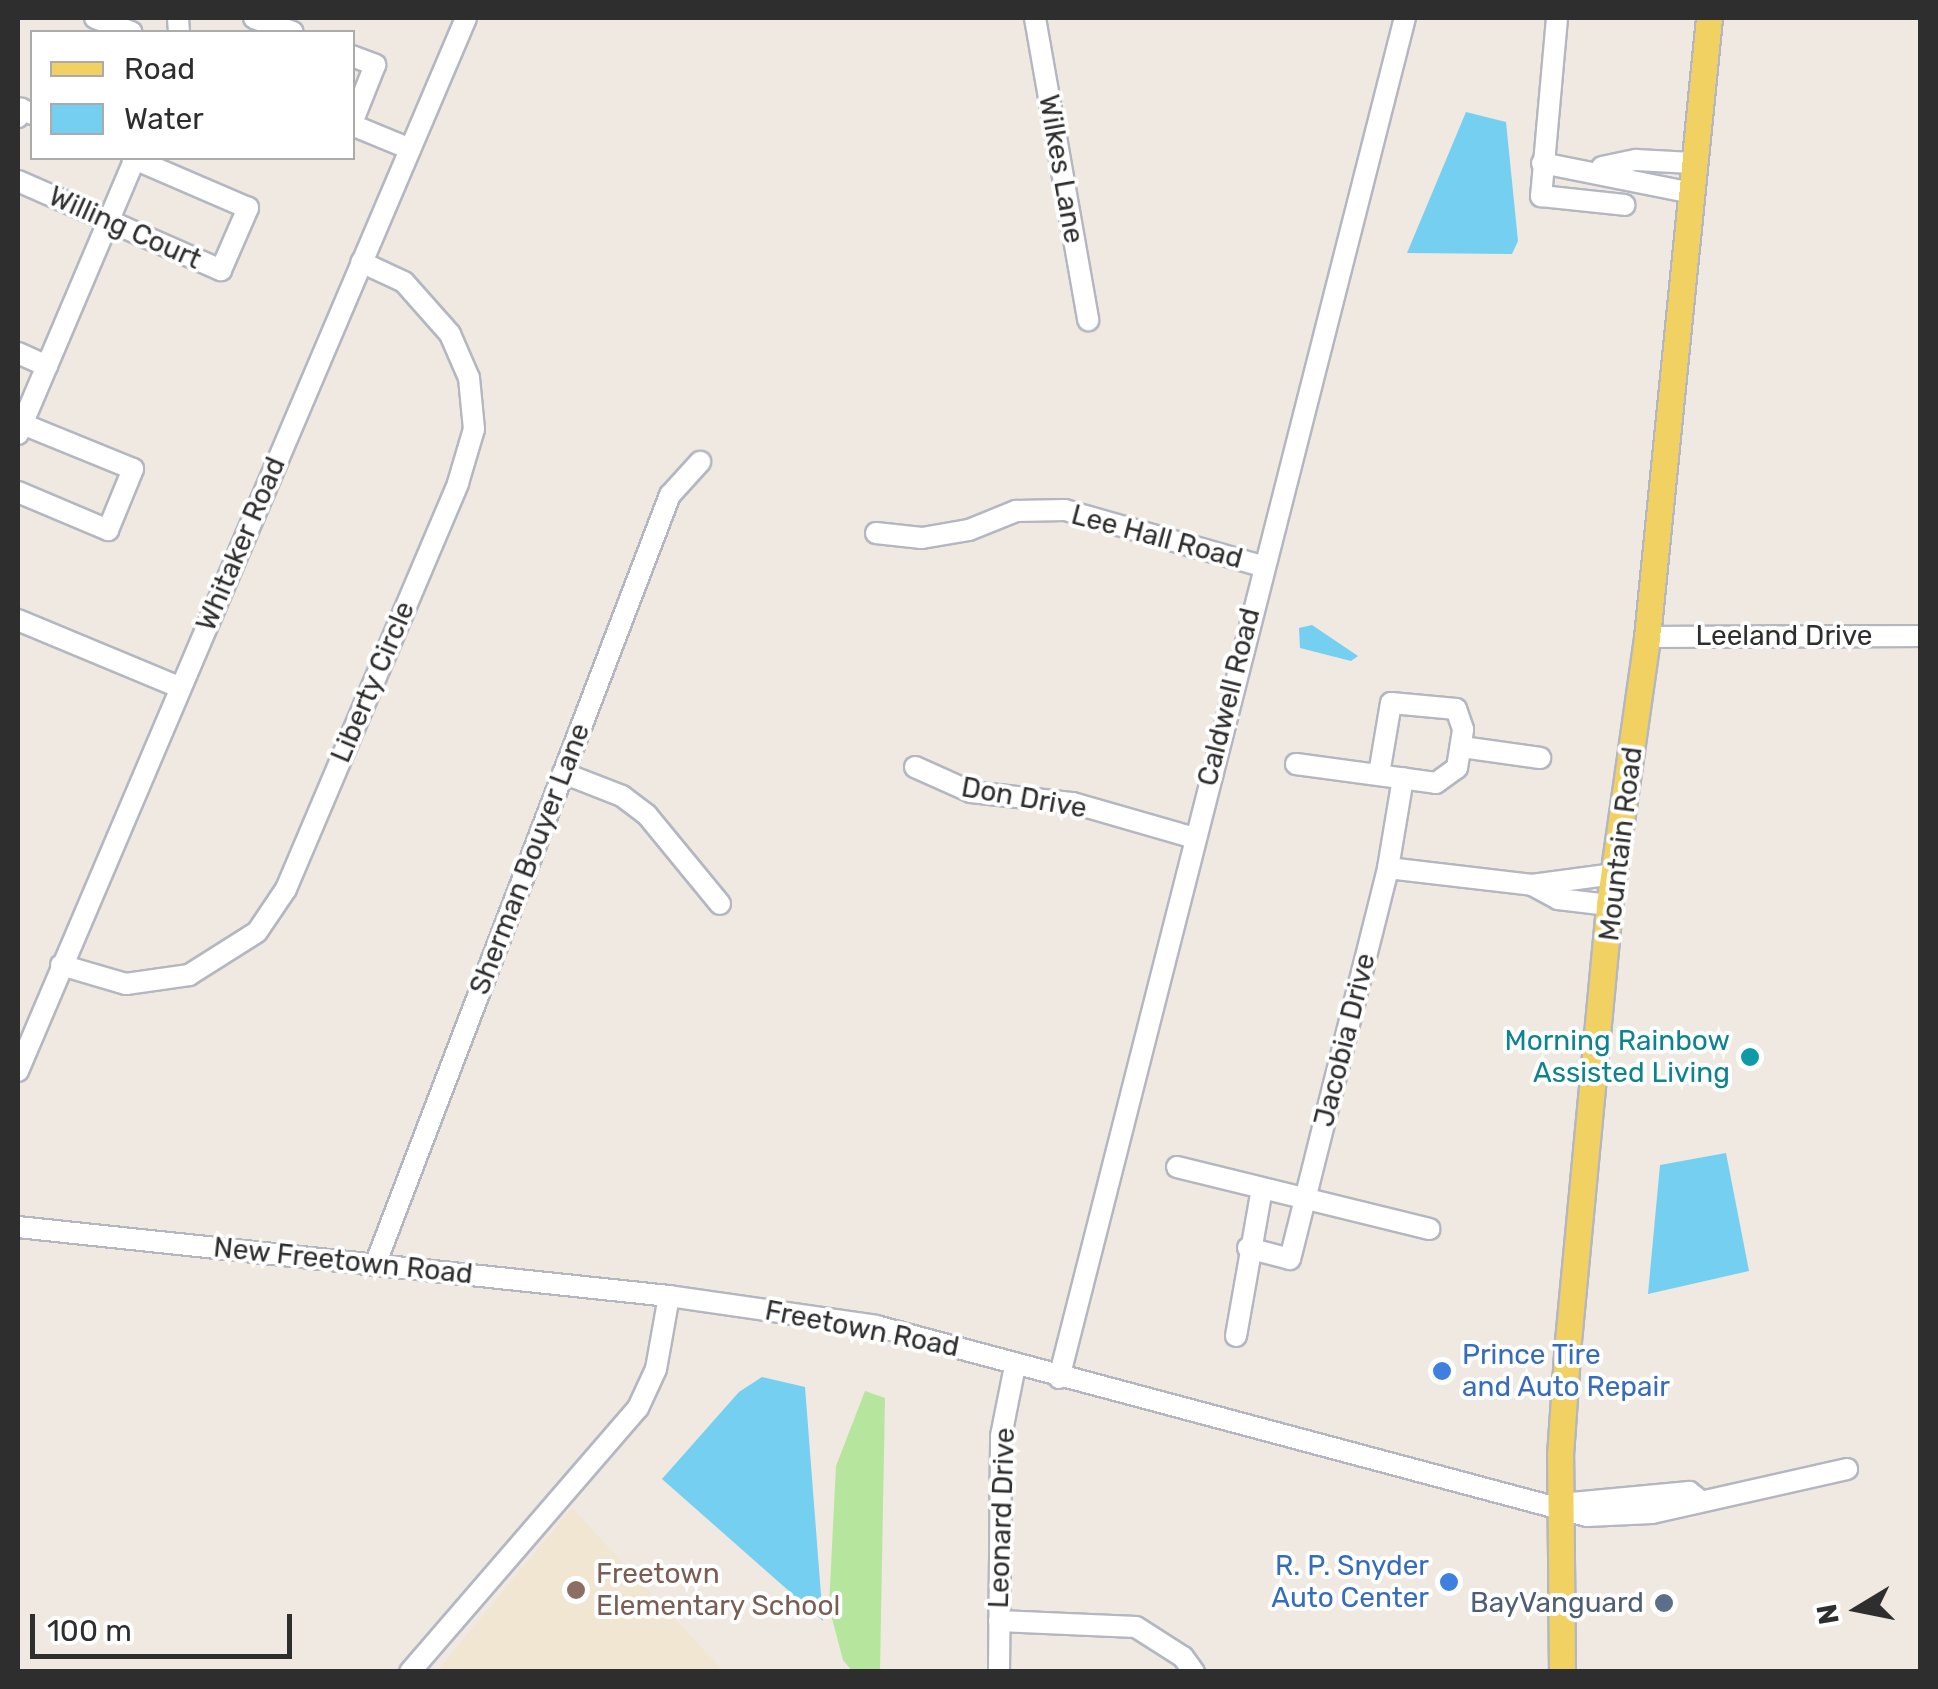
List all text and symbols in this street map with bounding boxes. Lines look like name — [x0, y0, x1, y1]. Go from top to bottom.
legend — [30, 30, 355, 160]
text: Road — [124, 51, 195, 87]
street label: Wilkes Lane — [1031, 92, 1091, 246]
text: Water — [124, 101, 204, 137]
street label: Willing Court — [44, 179, 206, 277]
street label: Whitaker Road — [189, 452, 293, 636]
street label: Lee Hall Road — [1068, 498, 1246, 576]
street label: Liberty Circle — [324, 596, 422, 768]
street label: Caldwell Road — [1191, 605, 1267, 789]
street label: Leeland Drive — [1696, 619, 1872, 653]
street label: Sherman Bouyer Lane — [463, 718, 597, 1000]
street label: Mountain Road — [1592, 745, 1650, 943]
street label: Don Drive — [959, 770, 1089, 826]
street label: Jacobia Drive — [1307, 950, 1383, 1130]
place label: Morning Rainbow Assisted Living — [1504, 1024, 1730, 1090]
marker: Morning Rainbow Assisted Living — [1739, 1046, 1761, 1068]
street label: New Freetown Road — [211, 1231, 475, 1291]
street label: Freetown Road — [762, 1294, 962, 1364]
place label: Prince Tire and Auto Repair — [1462, 1338, 1671, 1404]
marker: Prince Tire and Auto Repair — [1431, 1360, 1453, 1382]
street label: Leonard Drive — [982, 1427, 1022, 1609]
place label: R. P. Snyder Auto Center — [1271, 1549, 1429, 1615]
place label: Freetown Elementary School — [596, 1557, 841, 1623]
north arrow — [1808, 1559, 1908, 1659]
marker: R. P. Snyder Auto Center — [1438, 1571, 1460, 1593]
marker: Freetown Elementary School — [565, 1579, 587, 1601]
place label: BayVanguard — [1470, 1586, 1644, 1620]
marker: BayVanguard — [1653, 1592, 1675, 1614]
scale bar — [35, 1594, 298, 1656]
text: N — [1810, 1602, 1846, 1627]
text: 100 m — [47, 1613, 132, 1649]

